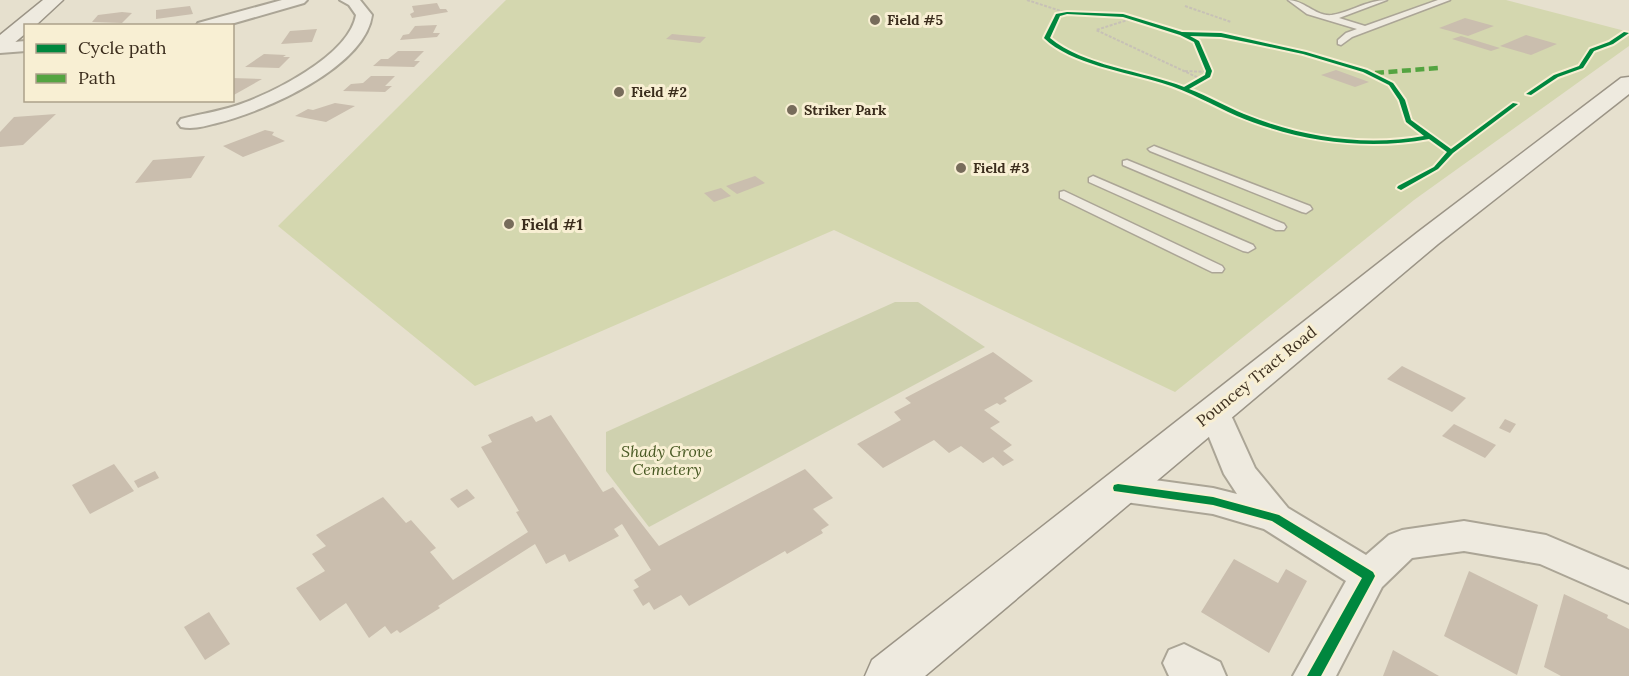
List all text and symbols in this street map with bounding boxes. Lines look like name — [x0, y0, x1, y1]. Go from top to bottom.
place label: Field #5 — [887, 11, 944, 29]
marker: Field #5 — [868, 13, 882, 27]
legend — [24, 24, 234, 102]
text: Cycle path — [78, 36, 167, 59]
text: Path — [78, 66, 116, 89]
place label: Field #2 — [631, 83, 687, 101]
marker: Field #2 — [612, 85, 626, 99]
place label: Striker Park — [804, 101, 887, 119]
marker: Striker Park — [785, 103, 799, 117]
place label: Field #3 — [973, 159, 1030, 177]
marker: Field #3 — [954, 161, 968, 175]
place label: Field #1 — [521, 214, 583, 234]
marker: Field #1 — [502, 217, 516, 231]
street label: Pouncey Tract Road — [1192, 321, 1320, 431]
park label: Shady Grove Cemetery — [621, 441, 713, 479]

